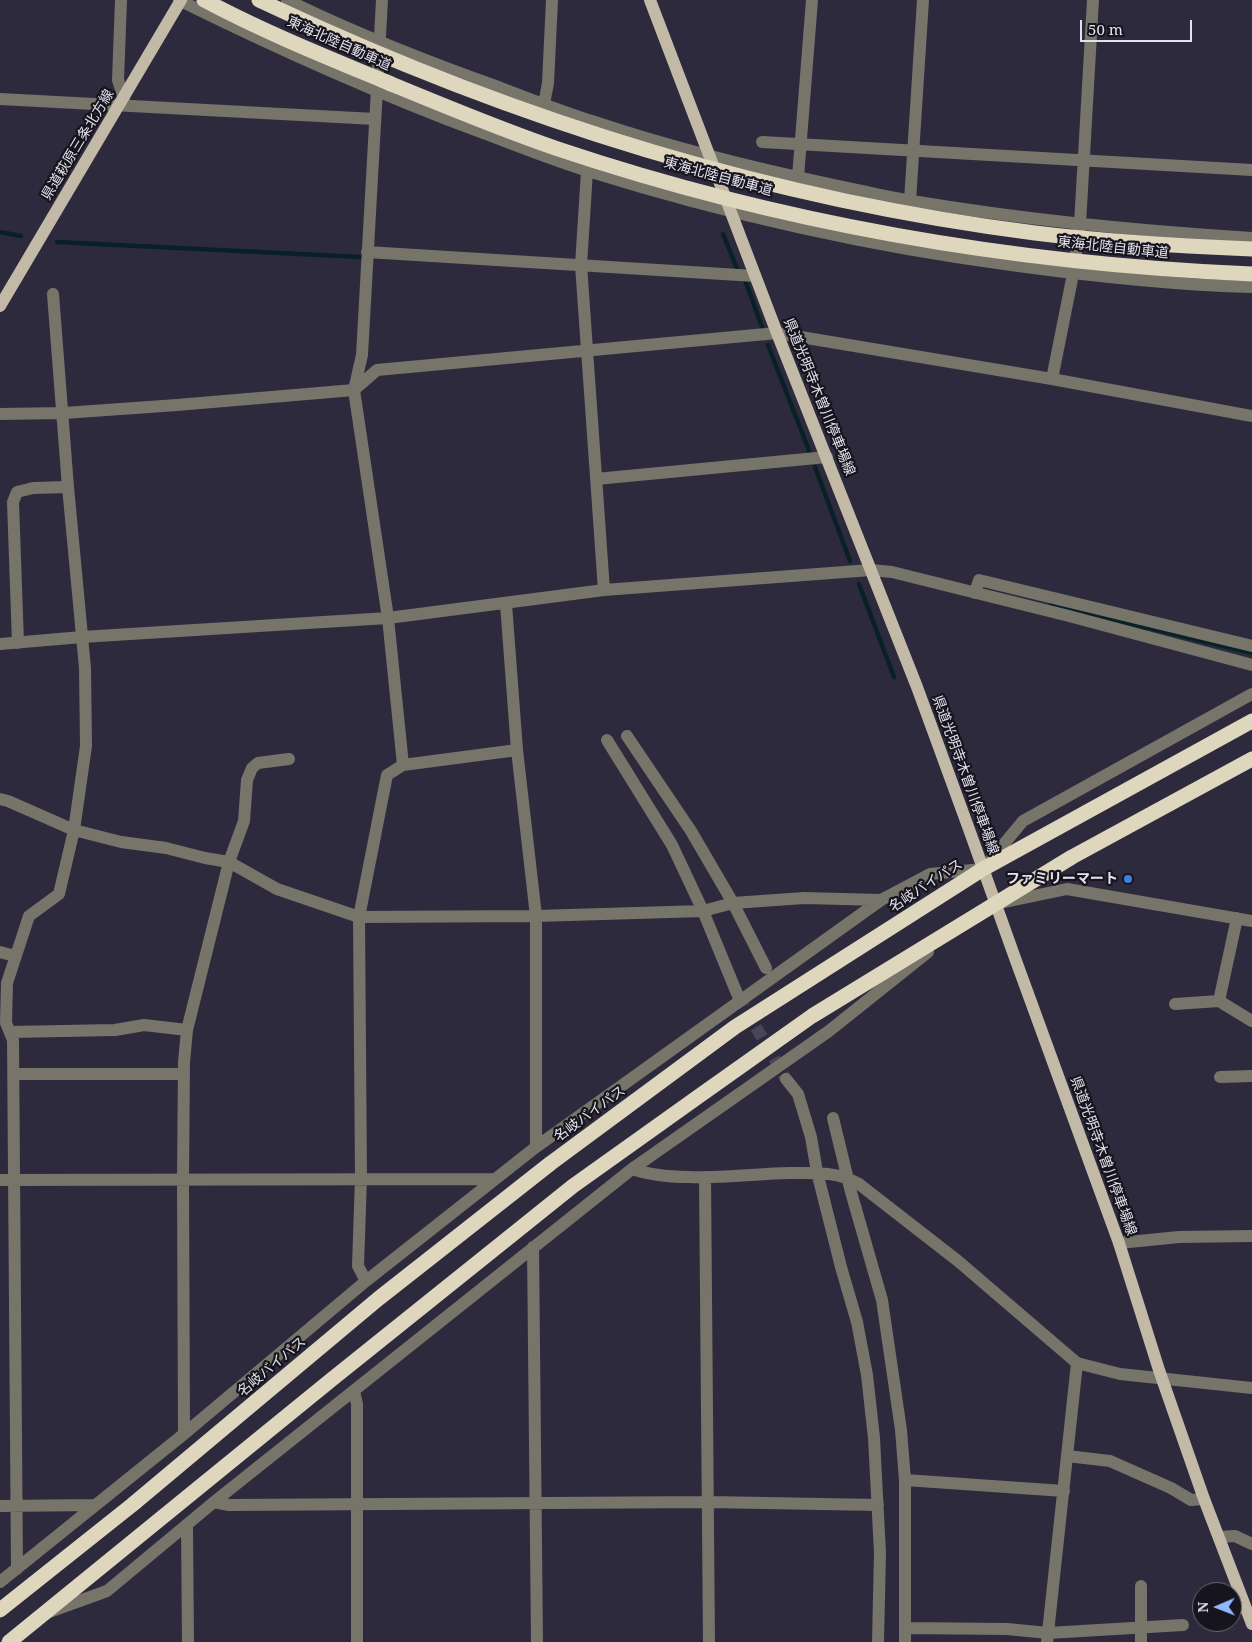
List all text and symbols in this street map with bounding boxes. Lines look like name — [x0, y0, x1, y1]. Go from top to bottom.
scale bar — [1082, 10, 1194, 42]
street label: 東海北陸自動車道 — [284, 14, 394, 74]
text: 50 m — [1088, 19, 1123, 39]
street label: 県道萩原三条北方線 — [38, 87, 118, 203]
street label: 東海北陸自動車道 — [662, 154, 774, 200]
street label: 東海北陸自動車道 — [1056, 234, 1170, 262]
street label: 県道光明寺木曽川停車場線 — [780, 316, 858, 478]
street label: 県道光明寺木曽川停車場線 — [928, 693, 1002, 857]
street label: 名岐バイパス — [886, 856, 966, 916]
place label: ファミリーマート — [1006, 871, 1118, 887]
marker: ファミリーマート — [1122, 873, 1134, 885]
street label: 県道光明寺木曽川停車場線 — [1066, 1074, 1140, 1238]
street label: 名岐バイパス — [551, 1083, 629, 1145]
street label: 名岐バイパス — [234, 1334, 310, 1400]
north arrow — [1192, 1582, 1242, 1632]
text: N — [1193, 1602, 1212, 1613]

